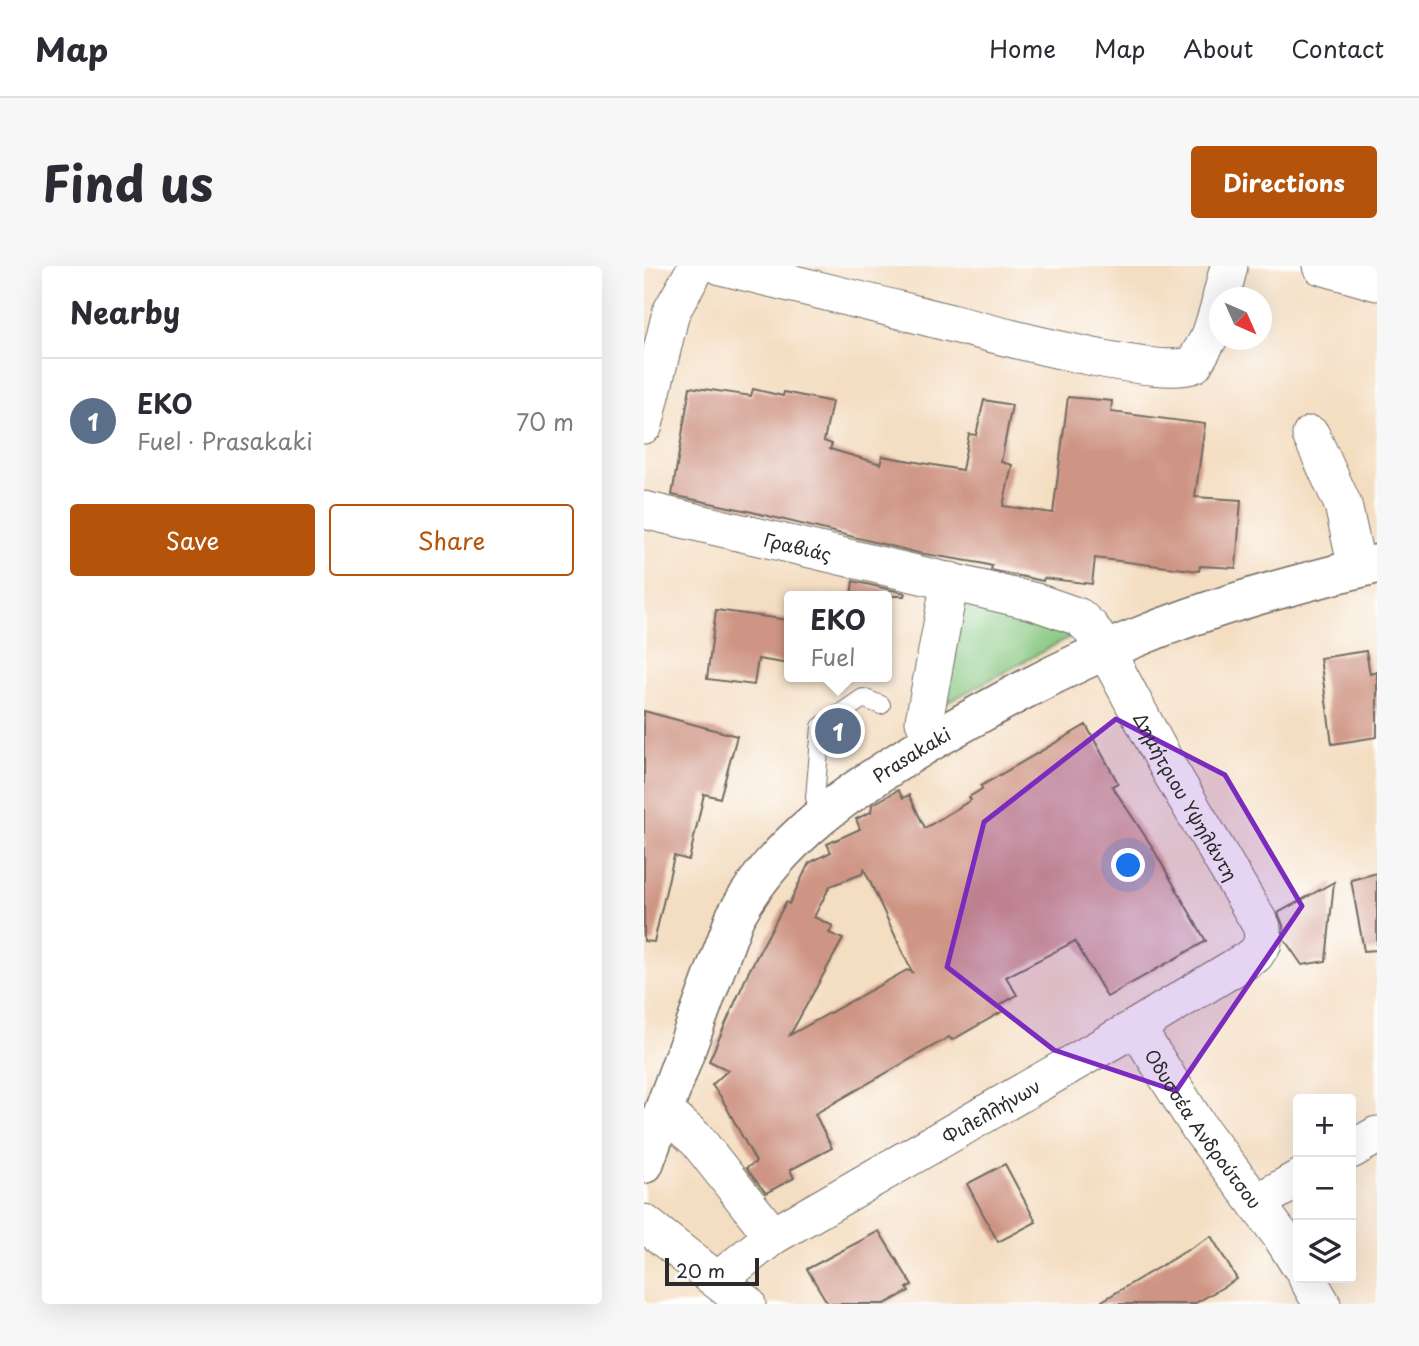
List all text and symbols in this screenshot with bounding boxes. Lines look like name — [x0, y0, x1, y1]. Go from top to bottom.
text: Map — [35, 23, 108, 73]
text: Home — [989, 30, 1056, 66]
text: Map — [1094, 30, 1145, 66]
text: About — [1183, 30, 1253, 66]
text: Contact — [1291, 30, 1384, 66]
text: Find us — [42, 145, 213, 219]
button: Directions — [1191, 146, 1377, 218]
north arrow — [1209, 287, 1272, 350]
text: Nearby — [70, 289, 180, 334]
text: EKO — [137, 384, 193, 423]
text: 1 — [88, 404, 99, 439]
text: 70 m — [516, 404, 574, 439]
text: Fuel · Prasakaki — [137, 423, 313, 458]
button: Save — [70, 504, 315, 576]
button: Share — [329, 504, 574, 576]
street label: Γραβιάς — [761, 525, 834, 567]
popup — [784, 591, 892, 682]
text: EKO — [810, 600, 866, 639]
text: Fuel — [810, 639, 855, 674]
pin: 1 — [815, 705, 861, 757]
street label: Δημήτριου Υψηλάντη — [1128, 707, 1245, 886]
street label: Prasakaki — [867, 720, 955, 789]
your location — [1111, 848, 1145, 882]
street label: Οδυσσέα Ανδρούτσου — [1139, 1043, 1269, 1214]
street label: Φιλελλήνων — [937, 1072, 1045, 1150]
map controls — [1293, 1094, 1356, 1283]
button: + — [1293, 1094, 1356, 1157]
button: − — [1293, 1157, 1356, 1220]
button: layers — [1293, 1220, 1356, 1283]
scale bar — [665, 1255, 760, 1287]
text: 20 m — [676, 1256, 725, 1284]

